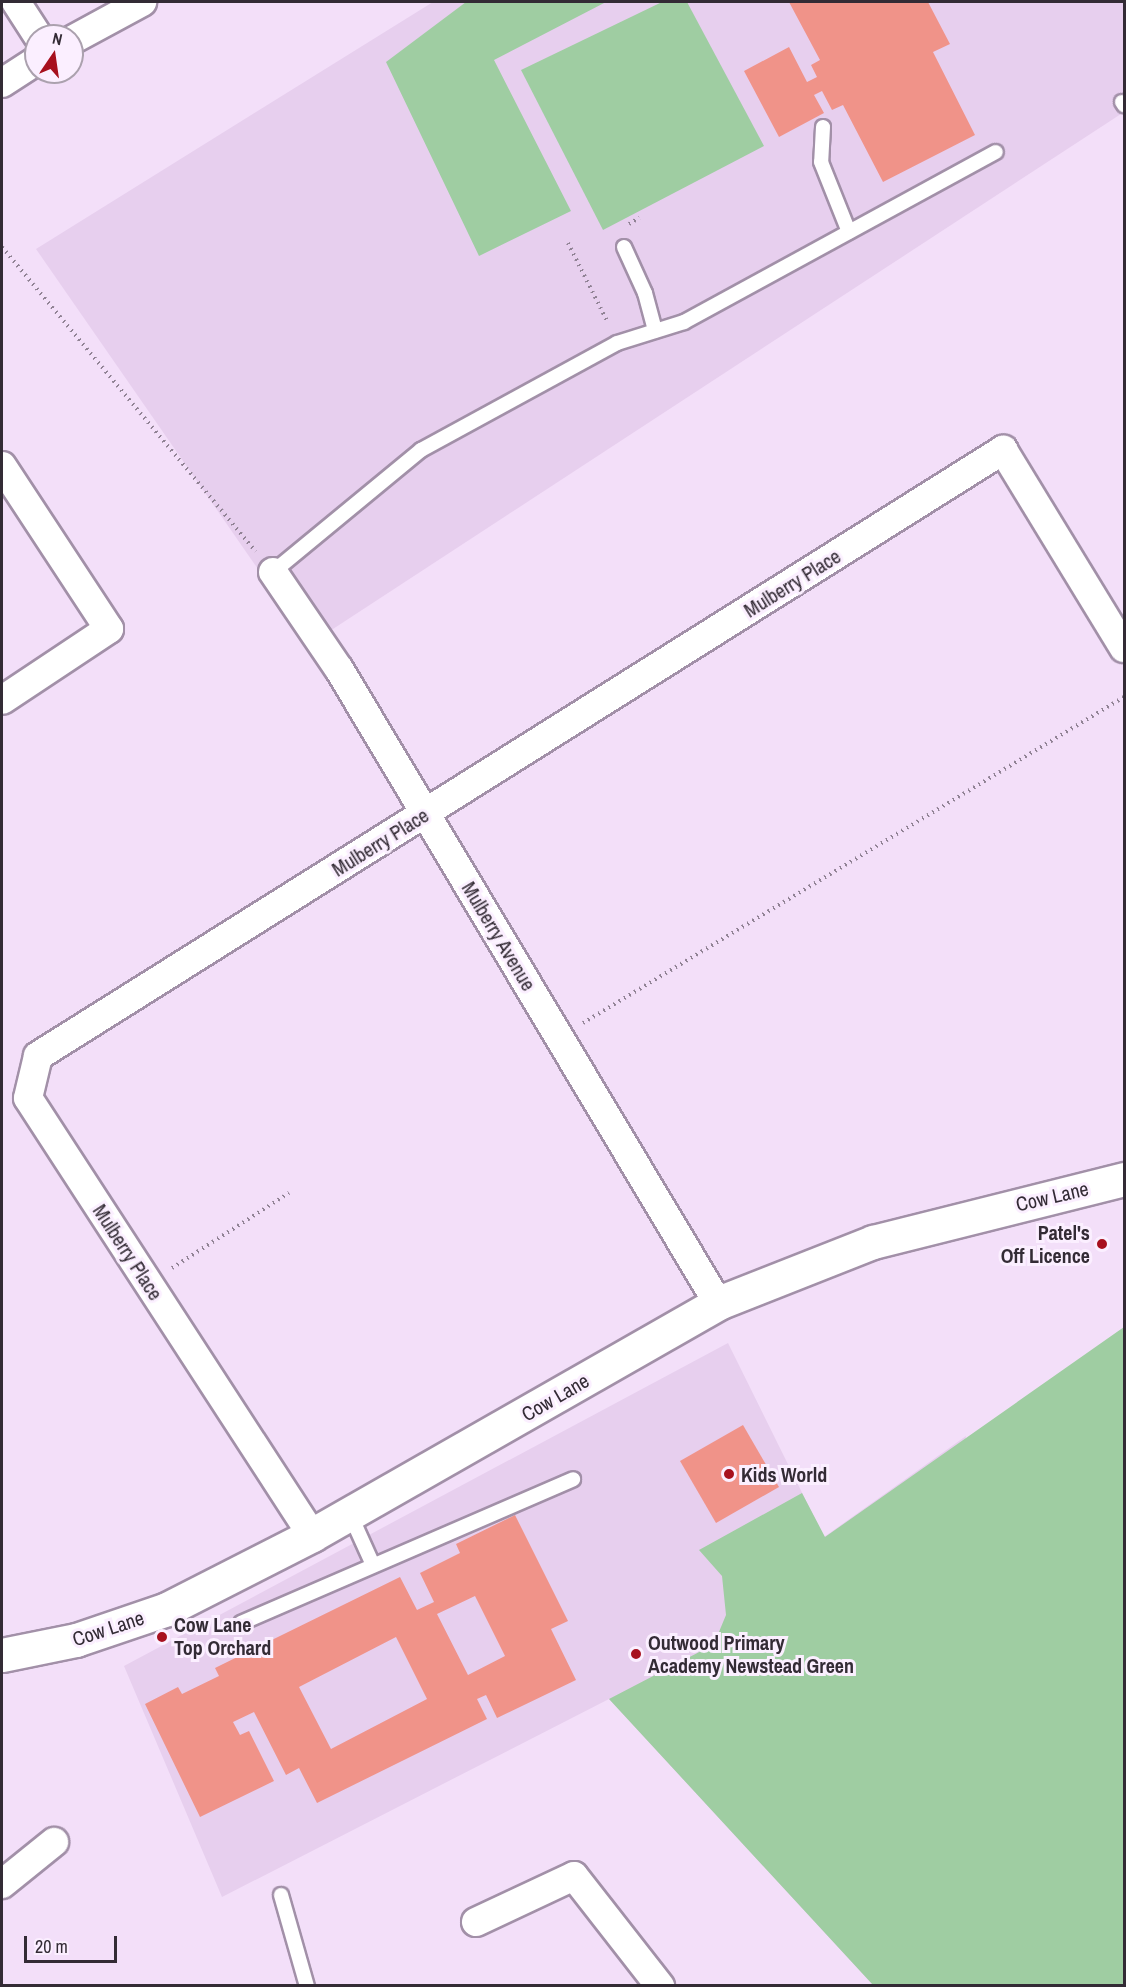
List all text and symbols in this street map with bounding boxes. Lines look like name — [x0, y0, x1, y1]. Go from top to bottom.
north arrow — [24, 24, 84, 84]
text: N — [50, 27, 65, 50]
street label: Mulberry Place — [739, 544, 845, 622]
street label: Mulberry Place — [327, 803, 433, 881]
street label: Mulberry Avenue — [457, 877, 541, 995]
street label: Cow Lane — [1013, 1176, 1091, 1216]
street label: Mulberry Place — [88, 1200, 168, 1304]
place label: Patel's Off Licence — [1001, 1220, 1090, 1267]
marker: Patel's Off Licence — [1095, 1237, 1109, 1251]
street label: Cow Lane — [517, 1368, 593, 1426]
place label: Kids World — [741, 1462, 827, 1486]
marker: Kids World — [722, 1467, 736, 1481]
street label: Cow Lane — [69, 1605, 147, 1651]
place label: Cow Lane Top Orchard — [174, 1613, 271, 1660]
marker: Cow Lane Top Orchard — [155, 1630, 169, 1644]
place label: Outwood Primary Academy Newstead Green — [648, 1630, 854, 1677]
marker: Outwood Primary Academy Newstead Green — [629, 1647, 643, 1661]
scale bar — [27, 1924, 120, 1962]
text: 20 m — [35, 1934, 68, 1959]

